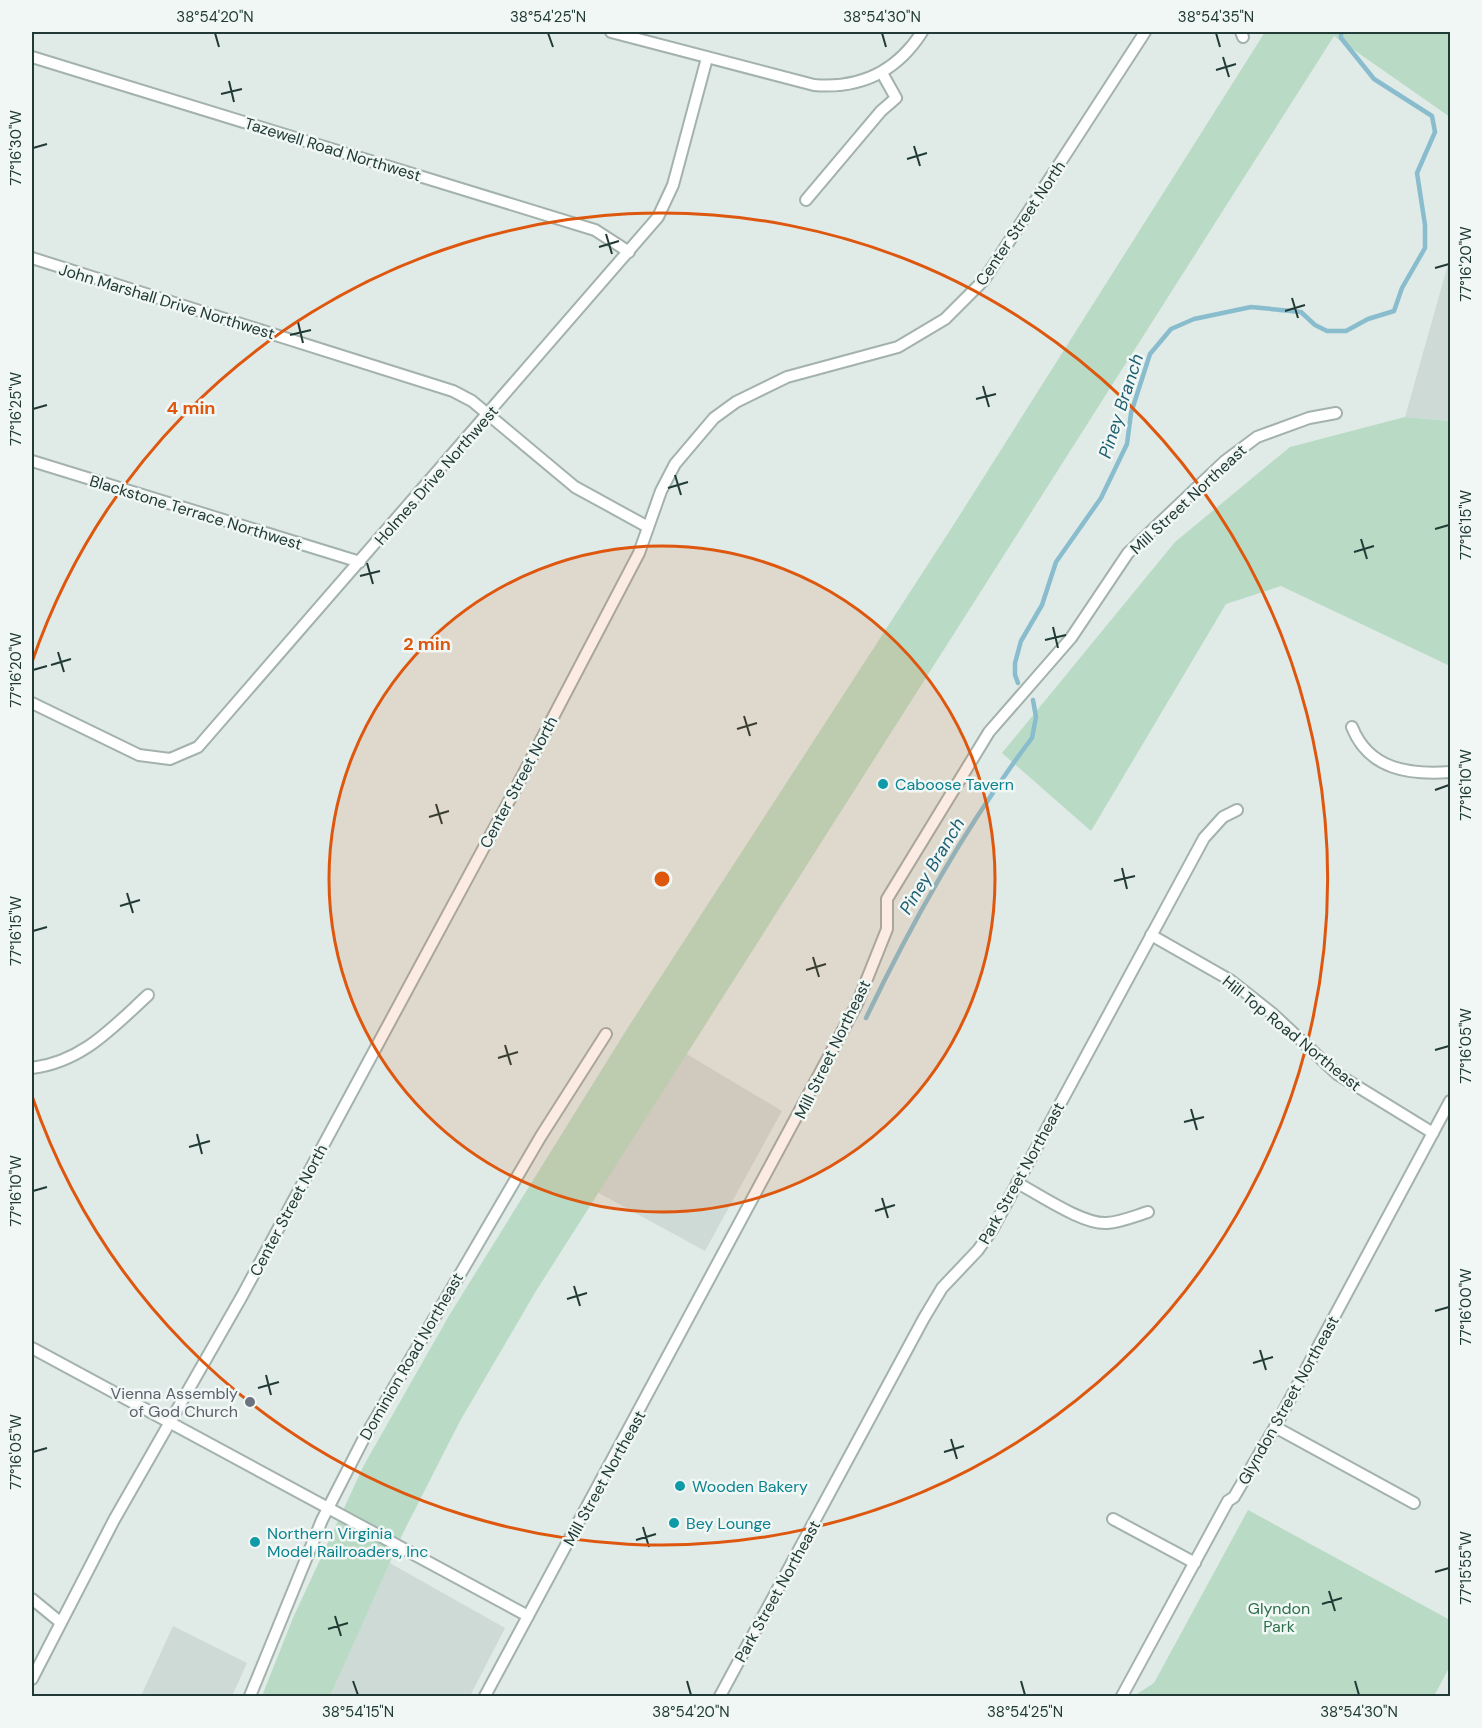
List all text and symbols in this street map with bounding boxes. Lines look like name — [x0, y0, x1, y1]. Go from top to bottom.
text: 38°54'20"N — [176, 7, 254, 27]
text: 38°54'25"N — [510, 7, 586, 27]
text: 38°54'30"N — [843, 7, 921, 27]
text: 38°54'35"N — [1178, 7, 1254, 27]
text: 77°16'30"W — [6, 110, 26, 186]
street label: Tazewell Road Northwest — [242, 113, 424, 186]
street label: Center Street North — [971, 157, 1070, 290]
text: 77°16'20"W — [1456, 226, 1476, 302]
street label: John Marshall Drive Northwest — [56, 259, 277, 344]
water label: Piney Branch — [1093, 351, 1149, 461]
text: 77°16'25"W — [6, 371, 26, 446]
text: 4 min — [167, 396, 215, 420]
street label: Holmes Drive Northwest — [370, 401, 503, 550]
street label: Mill Street Northeast — [1126, 440, 1251, 559]
street label: Blackstone Terrace Northwest — [87, 470, 305, 555]
text: 77°16'15"W — [1456, 489, 1476, 560]
text: 77°16'20"W — [6, 632, 26, 708]
text: 2 min — [403, 632, 451, 656]
street label: Center Street North — [475, 713, 562, 852]
text: 77°16'10"W — [1456, 749, 1476, 821]
place label: Caboose Tavern — [895, 774, 1014, 795]
marker: Caboose Tavern — [876, 777, 890, 791]
water label: Piney Branch — [894, 813, 970, 919]
centre of rings — [652, 869, 672, 889]
text: 77°16'15"W — [6, 895, 26, 966]
street label: Hill Top Road Northeast — [1218, 971, 1365, 1096]
street label: Mill Street Northeast — [790, 976, 875, 1122]
text: 77°16'05"W — [1456, 1008, 1476, 1084]
street label: Park Street Northeast — [974, 1099, 1069, 1248]
street label: Center Street North — [245, 1141, 332, 1280]
text: 77°16'10"W — [6, 1155, 26, 1227]
text: 77°16'00"W — [1456, 1268, 1476, 1346]
street label: Dominion Road Northeast — [355, 1269, 468, 1444]
street label: Glyndon Street Northeast — [1233, 1312, 1344, 1488]
place label: Vienna Assembly of God Church — [111, 1383, 238, 1422]
marker: Vienna Assembly of God Church — [243, 1395, 257, 1409]
street label: Mill Street Northeast — [558, 1407, 650, 1550]
text: 77°16'05"W — [6, 1414, 26, 1490]
place label: Wooden Bakery — [692, 1476, 808, 1497]
marker: Wooden Bakery — [673, 1479, 687, 1493]
place label: Bey Lounge — [686, 1513, 771, 1534]
marker: Bey Lounge — [667, 1516, 681, 1530]
street label: Park Street Northeast — [730, 1517, 825, 1666]
place label: Northern Virginia Model Railroaders, Inc — [267, 1523, 428, 1562]
text: 77°15'55"W — [1456, 1531, 1476, 1605]
marker: Northern Virginia Model Railroaders, Inc — [248, 1535, 262, 1549]
park label: Glyndon Park — [1248, 1598, 1310, 1637]
text: 38°54'15"N — [322, 1702, 394, 1722]
text: 38°54'20"N — [652, 1702, 730, 1722]
text: 38°54'25"N — [987, 1702, 1063, 1722]
text: 38°54'30"N — [1320, 1702, 1398, 1722]

